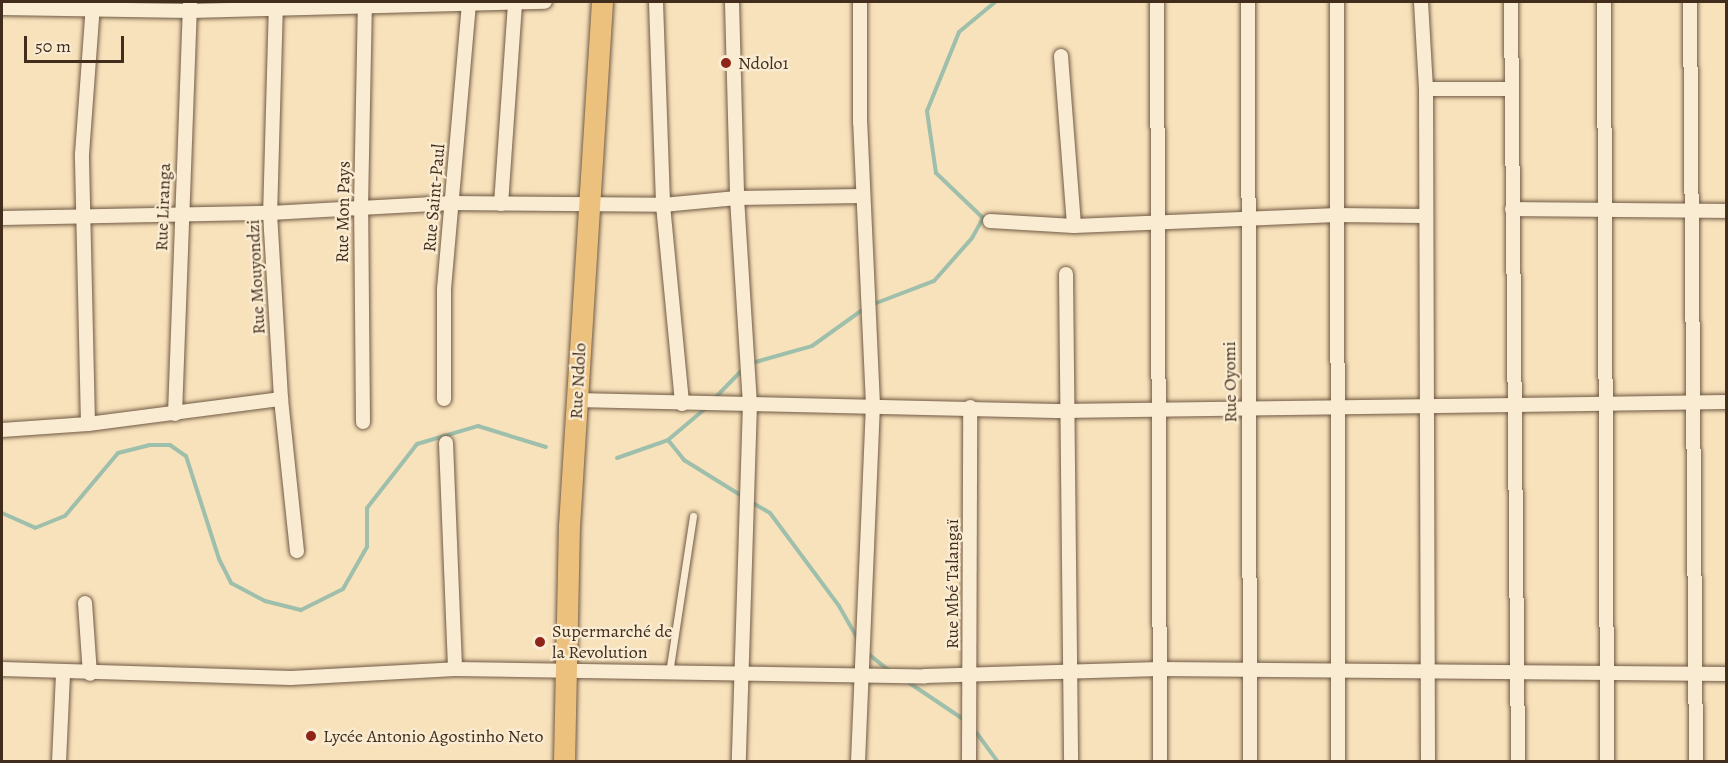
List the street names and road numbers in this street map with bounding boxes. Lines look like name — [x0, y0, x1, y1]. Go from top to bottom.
street label: Rue Saint-Paul — [419, 143, 449, 253]
street label: Rue Mon Pays — [331, 161, 355, 263]
street label: Rue Liranga — [151, 163, 175, 251]
street label: Rue Mouyondzi — [242, 219, 270, 335]
street label: Rue Oyomi — [1218, 341, 1242, 423]
street label: Rue Ndolo — [565, 342, 591, 420]
street label: Rue Mbé Talangaï — [941, 519, 963, 649]

